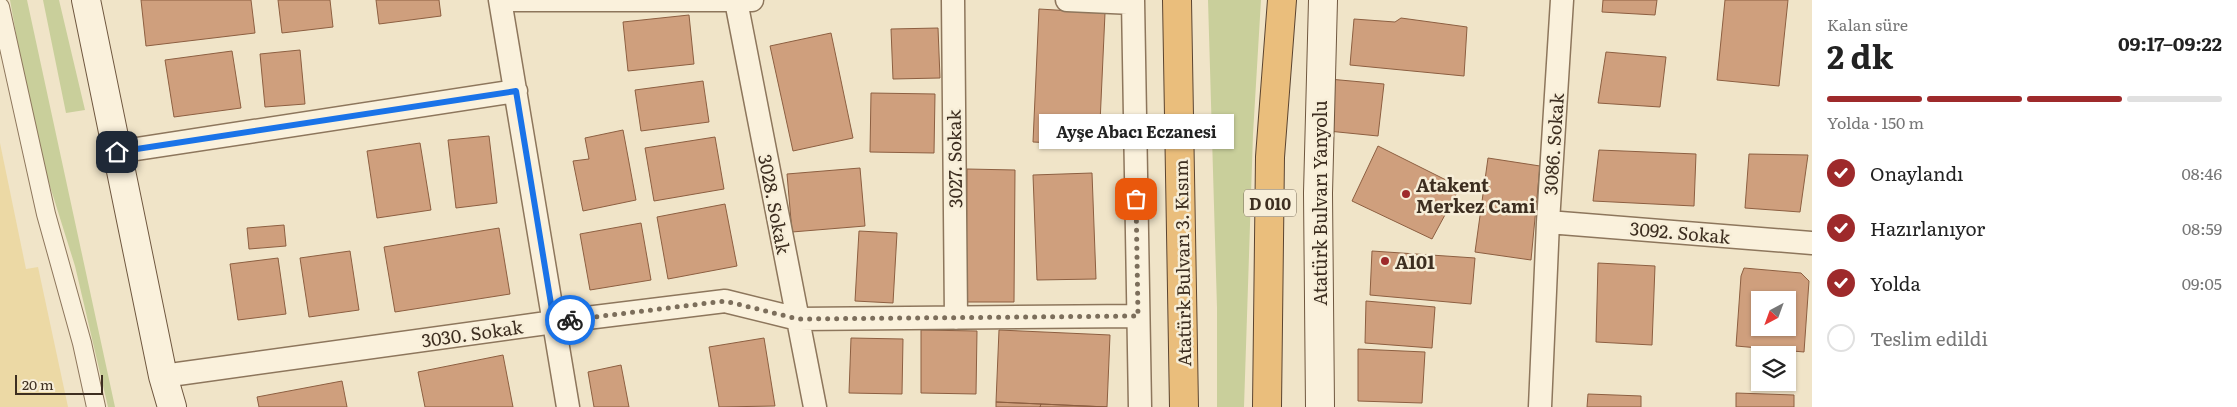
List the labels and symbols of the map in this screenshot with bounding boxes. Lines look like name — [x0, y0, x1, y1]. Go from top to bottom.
street label: 3086. Sokak — [1536, 91, 1570, 196]
street label: Atatürk Bulvarı Yanyolu — [1306, 100, 1333, 306]
street label: 3027. Sokak — [940, 108, 968, 208]
callout: Ayşe Abacı Eczanesi — [1038, 114, 1234, 149]
pin — [96, 131, 138, 173]
street label: 3028. Sokak — [752, 152, 798, 257]
street label: Atatürk Bulvarı 3. Kısım — [1167, 159, 1197, 367]
place label: Atakent Merkez Cami — [1416, 171, 1536, 219]
pin — [1115, 178, 1157, 220]
marker: Atakent Merkez Cami — [1400, 188, 1412, 200]
road number: D 010 — [1244, 190, 1296, 217]
street label: 3092. Sokak — [1629, 214, 1732, 250]
place label: A101 — [1395, 248, 1435, 275]
marker: A101 — [1379, 255, 1391, 267]
north arrow — [1751, 291, 1796, 336]
courier — [545, 295, 595, 345]
street label: 3030. Sokak — [419, 312, 526, 353]
scale bar — [15, 372, 102, 395]

